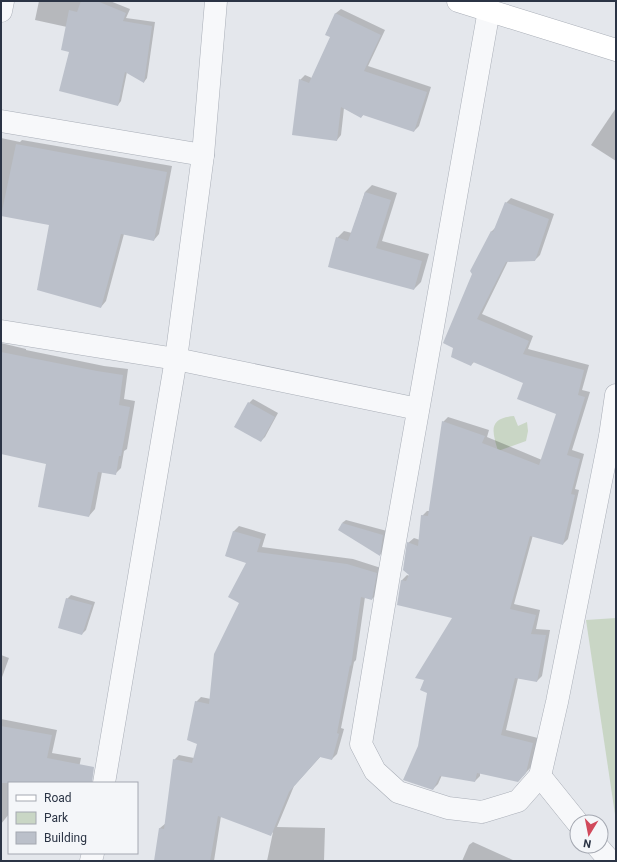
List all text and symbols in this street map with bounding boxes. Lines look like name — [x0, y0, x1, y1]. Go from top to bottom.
legend — [8, 782, 138, 854]
text: Road — [44, 791, 72, 805]
text: Park — [44, 811, 69, 825]
north arrow — [569, 814, 609, 854]
text: Building — [44, 831, 87, 845]
text: N — [582, 836, 592, 850]

